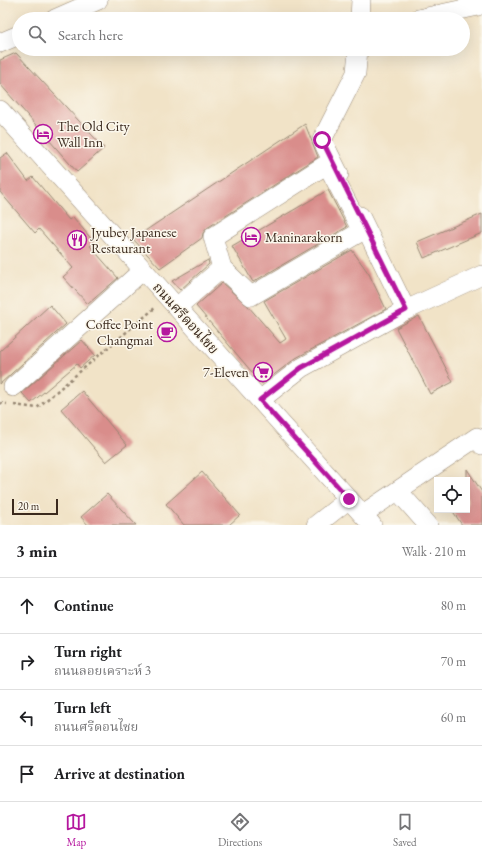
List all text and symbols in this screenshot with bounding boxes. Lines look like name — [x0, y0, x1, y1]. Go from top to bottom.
search box — [12, 12, 470, 56]
icon: search — [26, 23, 48, 45]
text: Search here — [58, 25, 123, 44]
place label: The Old City Wall Inn — [57, 117, 131, 151]
hotel icon: The Old City Wall Inn — [32, 123, 54, 145]
route start — [313, 131, 331, 149]
place label: Jyubey Japanese Restaurant — [90, 223, 177, 257]
hotel icon: Maninarakorn — [240, 226, 262, 248]
place label: Maninarakorn — [265, 228, 343, 246]
restaurant icon: Jyubey Japanese Restaurant — [66, 229, 88, 251]
street label: ถนนศรีดอนไชย — [149, 278, 224, 358]
place label: Coffee Point Changmai — [86, 315, 154, 349]
cafe icon: Coffee Point Changmai — [156, 321, 178, 343]
supermarket icon: 7-Eleven — [252, 361, 274, 383]
place label: 7-Eleven — [203, 363, 250, 381]
map controls — [434, 477, 470, 513]
button: locate — [434, 477, 470, 513]
route end — [340, 490, 358, 508]
scale bar — [12, 497, 58, 516]
text: 20 m — [18, 499, 39, 513]
text: 3 min — [16, 540, 57, 562]
text: Walk · 210 m — [402, 543, 466, 560]
icon: ahead — [16, 595, 38, 617]
text: Continue — [54, 596, 114, 615]
text: 80 m — [441, 597, 466, 614]
text: Turn right — [54, 642, 122, 661]
icon: right — [16, 651, 38, 673]
text: 70 m — [441, 653, 466, 670]
text: ถนนลอยเคราะห์ 3 — [54, 662, 151, 679]
text: Turn left — [54, 698, 111, 717]
icon: left — [16, 707, 38, 729]
text: 60 m — [441, 709, 466, 726]
text: ถนนศรีดอนไชย — [54, 718, 138, 735]
icon: arrive — [16, 763, 38, 785]
text: Arrive at destination — [54, 764, 185, 783]
tab: Map — [65, 811, 87, 849]
tab: Directions — [218, 811, 262, 849]
tab: Saved — [393, 811, 417, 849]

